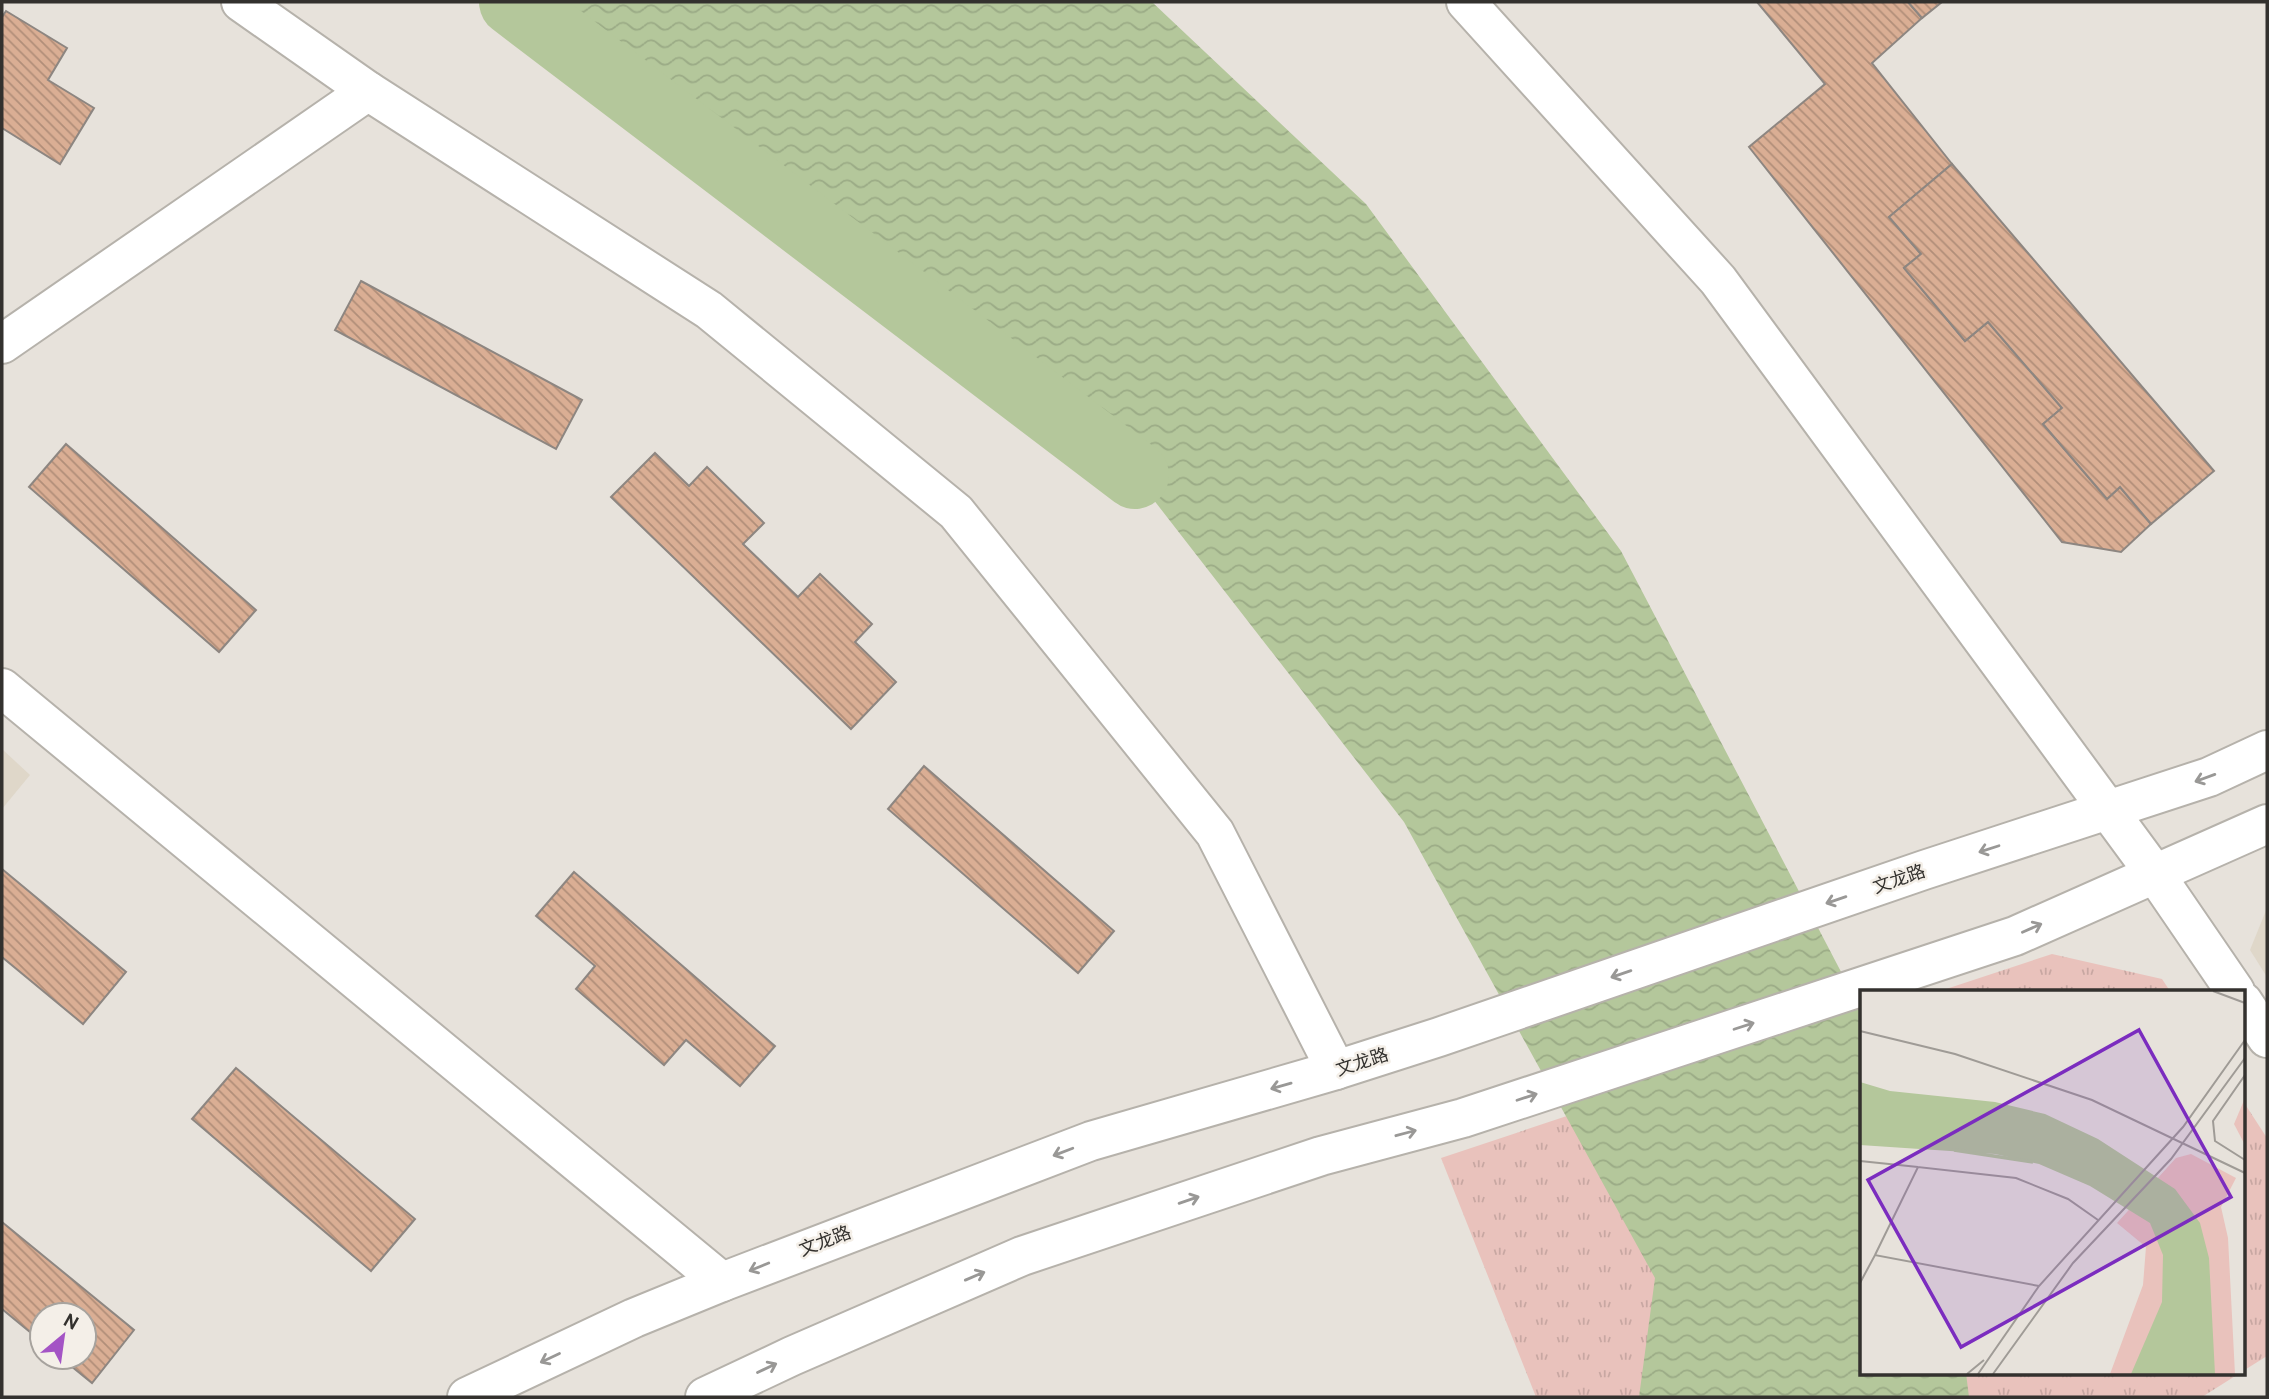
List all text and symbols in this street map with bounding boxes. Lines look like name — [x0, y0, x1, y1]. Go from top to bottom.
one-way arrow — [2195, 772, 2216, 785]
one-way arrow — [1978, 843, 2000, 856]
street label: 文龙路 — [1870, 861, 1929, 900]
one-way arrow — [1826, 895, 1848, 907]
one-way arrow — [2021, 921, 2042, 934]
one-way arrow — [1610, 969, 1632, 981]
inset map — [1860, 990, 2244, 1374]
one-way arrow — [1732, 1019, 1754, 1031]
street label: 文龙路 — [1333, 1044, 1392, 1083]
one-way arrow — [1270, 1081, 1292, 1094]
one-way arrow — [1516, 1090, 1538, 1102]
one-way arrow — [1395, 1126, 1417, 1139]
one-way arrow — [1053, 1146, 1075, 1159]
one-way arrow — [1178, 1193, 1200, 1205]
street label: 文龙路 — [796, 1222, 855, 1263]
one-way arrow — [748, 1261, 770, 1274]
one-way arrow — [964, 1269, 985, 1282]
north arrow — [28, 1301, 98, 1371]
text: N — [58, 1309, 82, 1337]
one-way arrow — [540, 1352, 561, 1365]
one-way arrow — [756, 1361, 777, 1374]

